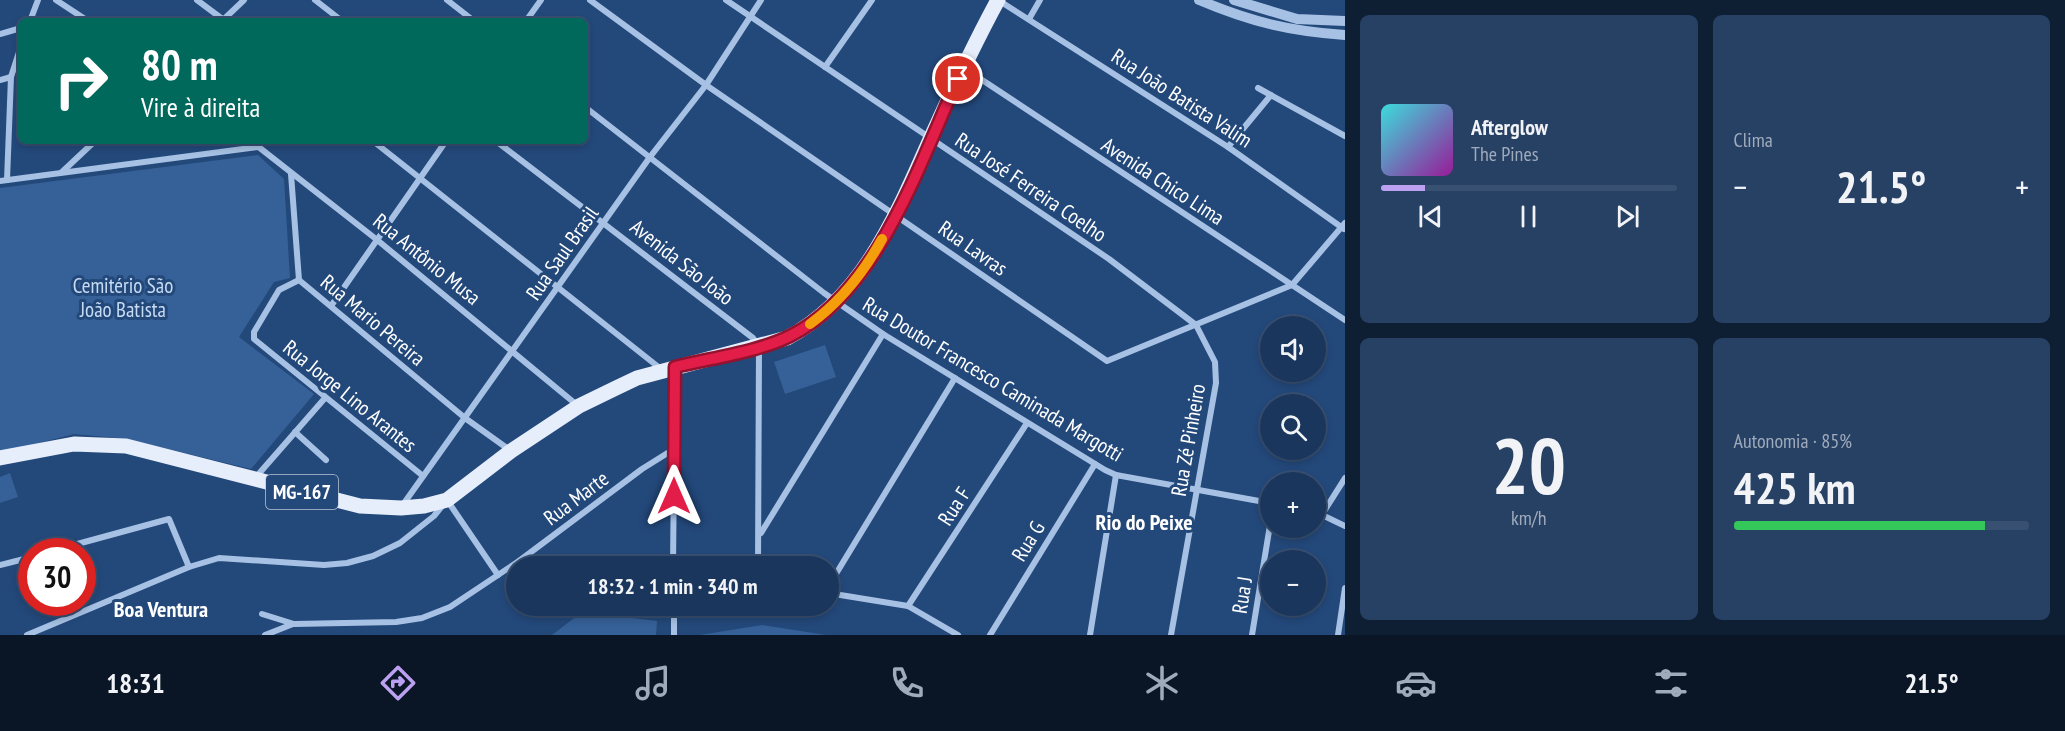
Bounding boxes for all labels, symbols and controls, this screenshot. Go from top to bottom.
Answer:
text: 80 m [141,37,218,92]
icon: right [42,42,120,120]
street label: Rua João Batista Valim [1107,42,1257,154]
pin [932,53,983,104]
icon: arrive [941,62,974,95]
text: Vire à direita [141,90,260,124]
text: Afterglow [1471,113,1548,141]
street label: Rua José Ferreira Coelho [950,126,1112,248]
text: Clima [1734,127,1773,153]
street label: Avenida Chico Lima [1096,131,1230,231]
text: The Pines [1471,141,1538,167]
text: 21.5° [1836,157,1926,215]
text: − [1734,165,1747,208]
text: + [2015,165,2029,208]
icon: previous [1414,200,1447,233]
icon: pause [1512,200,1545,233]
icon: next [1611,200,1644,233]
street label: Rua Saul Brasil [520,201,604,305]
street label: Rua Antônio Musa [368,207,486,311]
street label: Avenida São João [625,213,739,311]
street label: Rua Lavras [933,214,1013,282]
street label: Rua Mario Pereira [315,268,431,372]
park label: Cemitério São João Batista [73,272,173,323]
street label: Rua Doutor Francesco Caminada Margotti [858,290,1128,468]
map controls [1260,316,1326,616]
button: sound [1260,316,1326,382]
street label: Rua Jorge Lino Arantes [278,334,422,458]
street label: Rua Zé Pinheiro [1165,382,1211,498]
button: search [1260,394,1326,460]
text: 20 [1491,415,1566,516]
text: Autonomia · 85% [1734,428,1852,454]
text: 425 km [1734,458,1856,516]
position arrow [642,464,706,528]
street label: Rua Marte [538,465,614,531]
button: + [1260,472,1326,538]
road number: MG-167 [266,475,338,509]
street label: Rua F [932,482,976,530]
text: km/h [1511,505,1546,531]
district label: Rio do Peixe [1095,508,1193,536]
street label: Rua G [1005,516,1051,566]
speed limit sign: 30 [18,538,96,616]
button: − [1260,550,1326,616]
text: 18:32 · 1 min · 340 m [587,572,758,600]
street label: Rua J [1226,575,1258,615]
district label: Boa Ventura [114,595,208,623]
icon: directions [377,662,419,704]
icon: music [632,662,674,704]
icon: phone [886,662,928,704]
icon: climate [1141,662,1183,704]
icon: car [1395,662,1437,704]
icon: filters [1650,662,1692,704]
text: 18:31 [106,666,165,700]
text: 21.5° [1904,666,1959,700]

